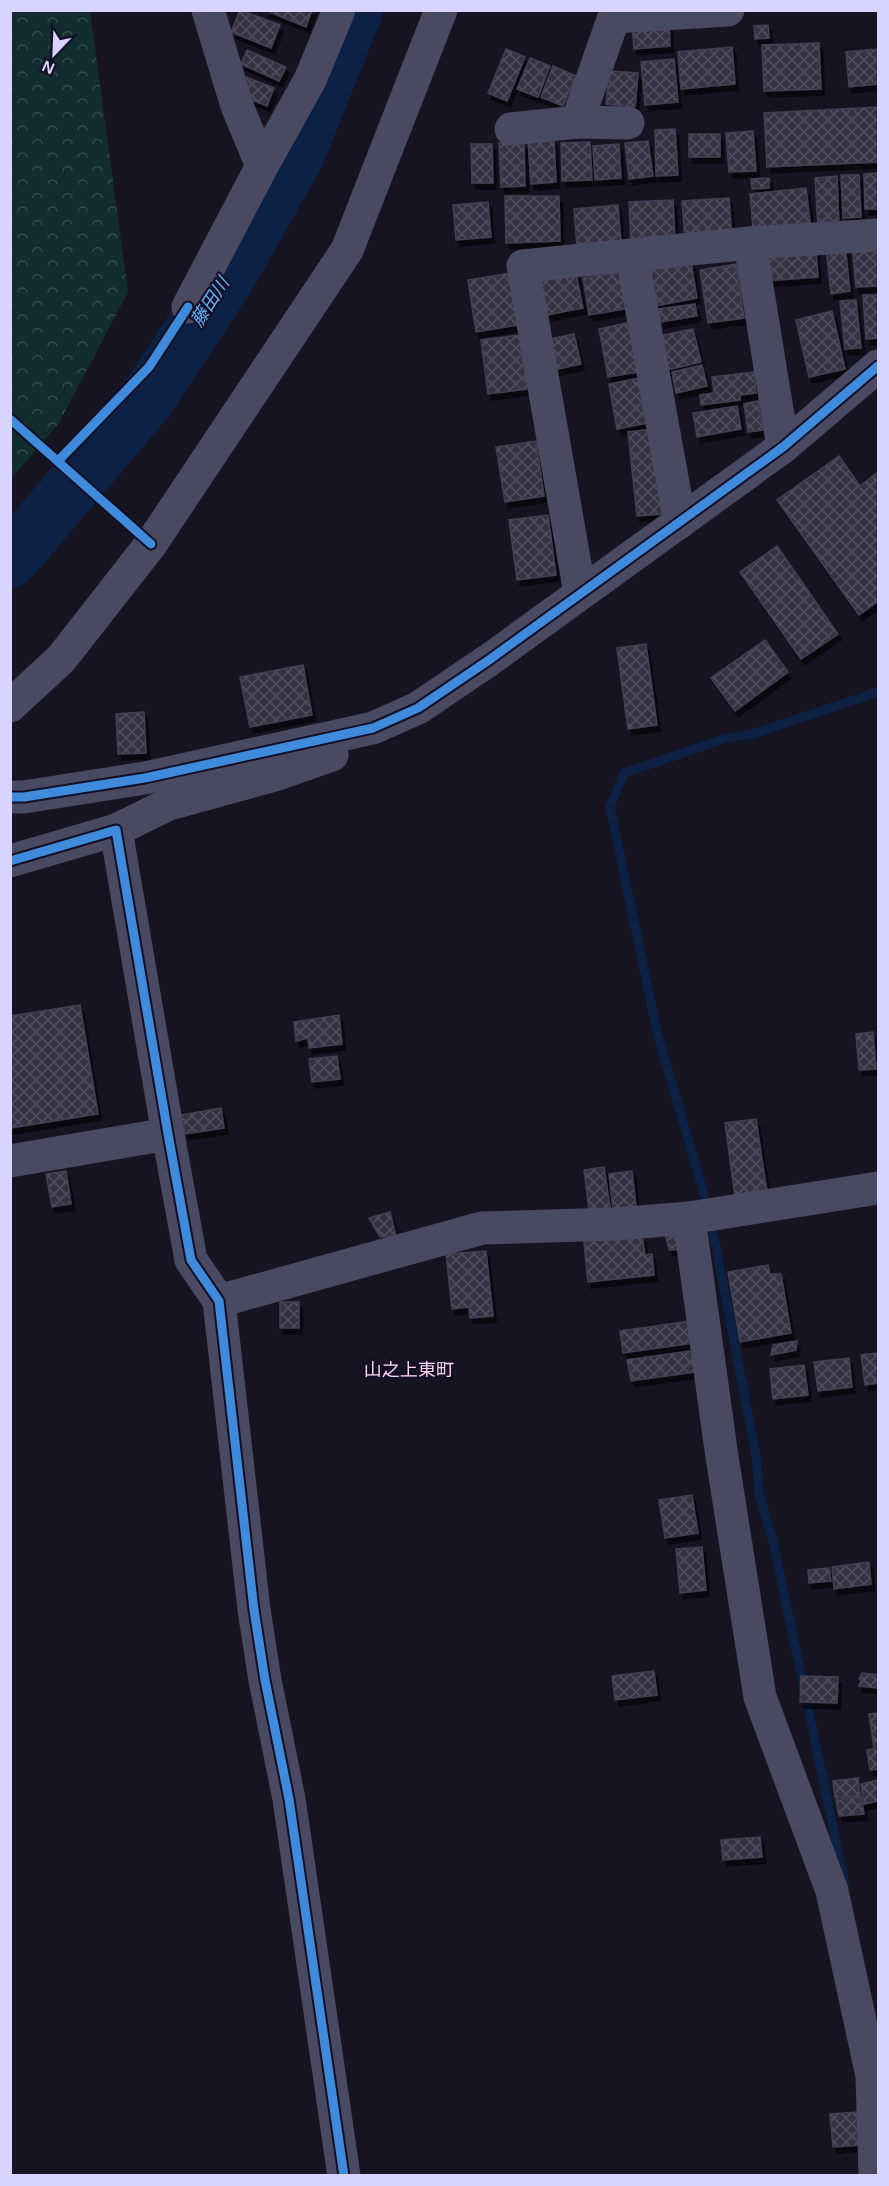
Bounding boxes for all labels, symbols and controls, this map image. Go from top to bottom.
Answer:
north arrow [24,24,84,84]
text: N [40,57,57,77]
water label: 藤田川 [187,272,234,330]
district label: 山之上東町 [364,1360,454,1380]

